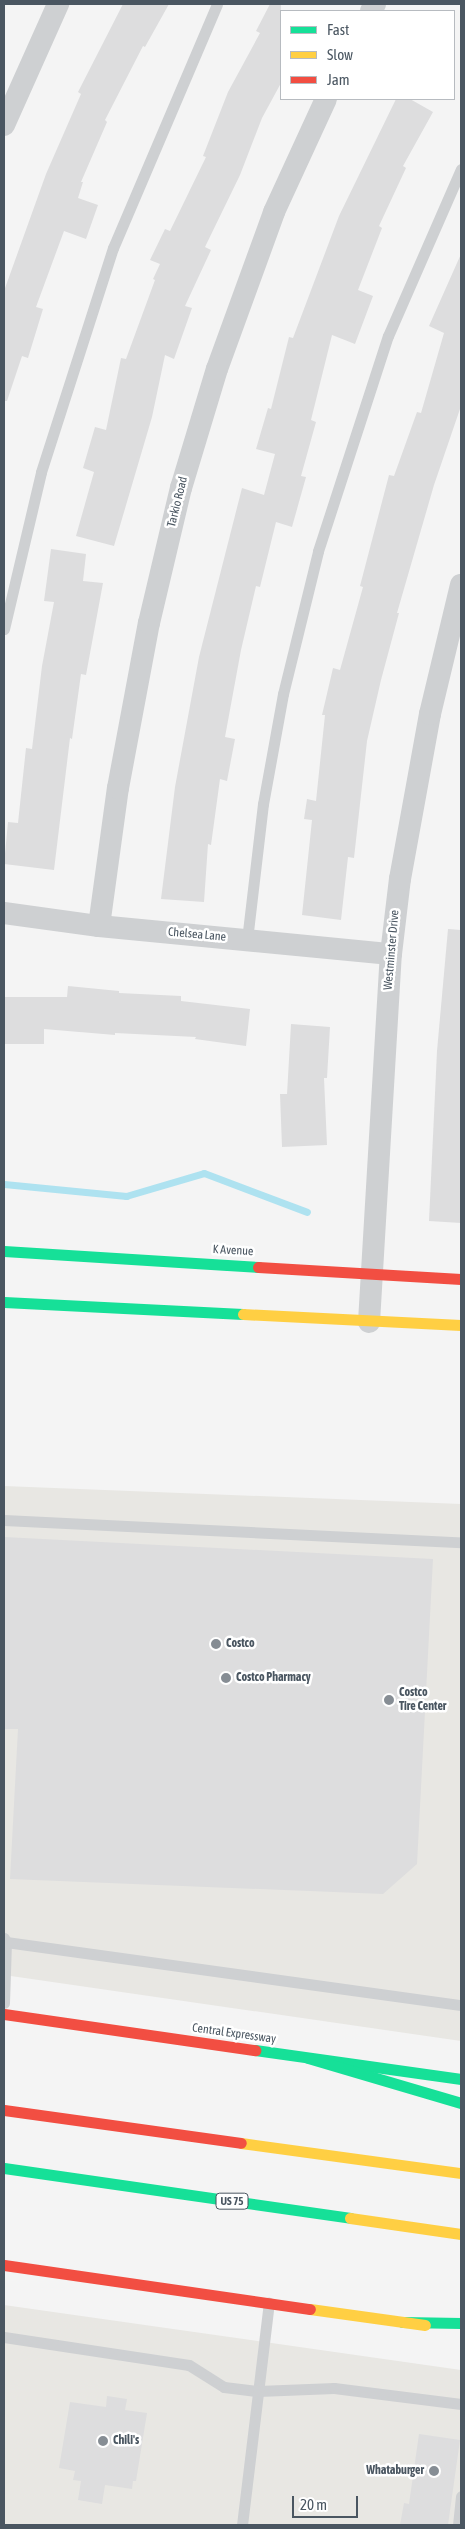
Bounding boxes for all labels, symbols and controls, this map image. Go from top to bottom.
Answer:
legend [280,10,455,100]
text: Fast [327,21,349,38]
text: Slow [327,46,353,63]
text: Jam [327,71,350,88]
street label: Tarkio Road [165,475,191,529]
street label: Westminster Drive [381,909,403,991]
street label: Chelsea Lane [167,925,227,945]
street label: K Avenue [212,1243,254,1259]
place label: Costco [226,1637,255,1651]
marker: Costco [210,1638,222,1650]
place label: Costco Pharmacy [236,1671,311,1685]
marker: Costco Pharmacy [220,1672,232,1684]
place label: Costco Tire Center [399,1686,446,1714]
marker: Costco Tire Center [383,1694,395,1706]
street label: Central Expressway [191,2021,277,2047]
road number: US 75 [214,2192,250,2210]
place label: Chili's [113,2434,139,2448]
marker: Chili's [97,2435,109,2447]
place label: Whataburger [366,2464,424,2478]
marker: Whataburger [428,2465,440,2477]
scale bar [295,2486,361,2518]
text: 20 m [300,2496,327,2513]

